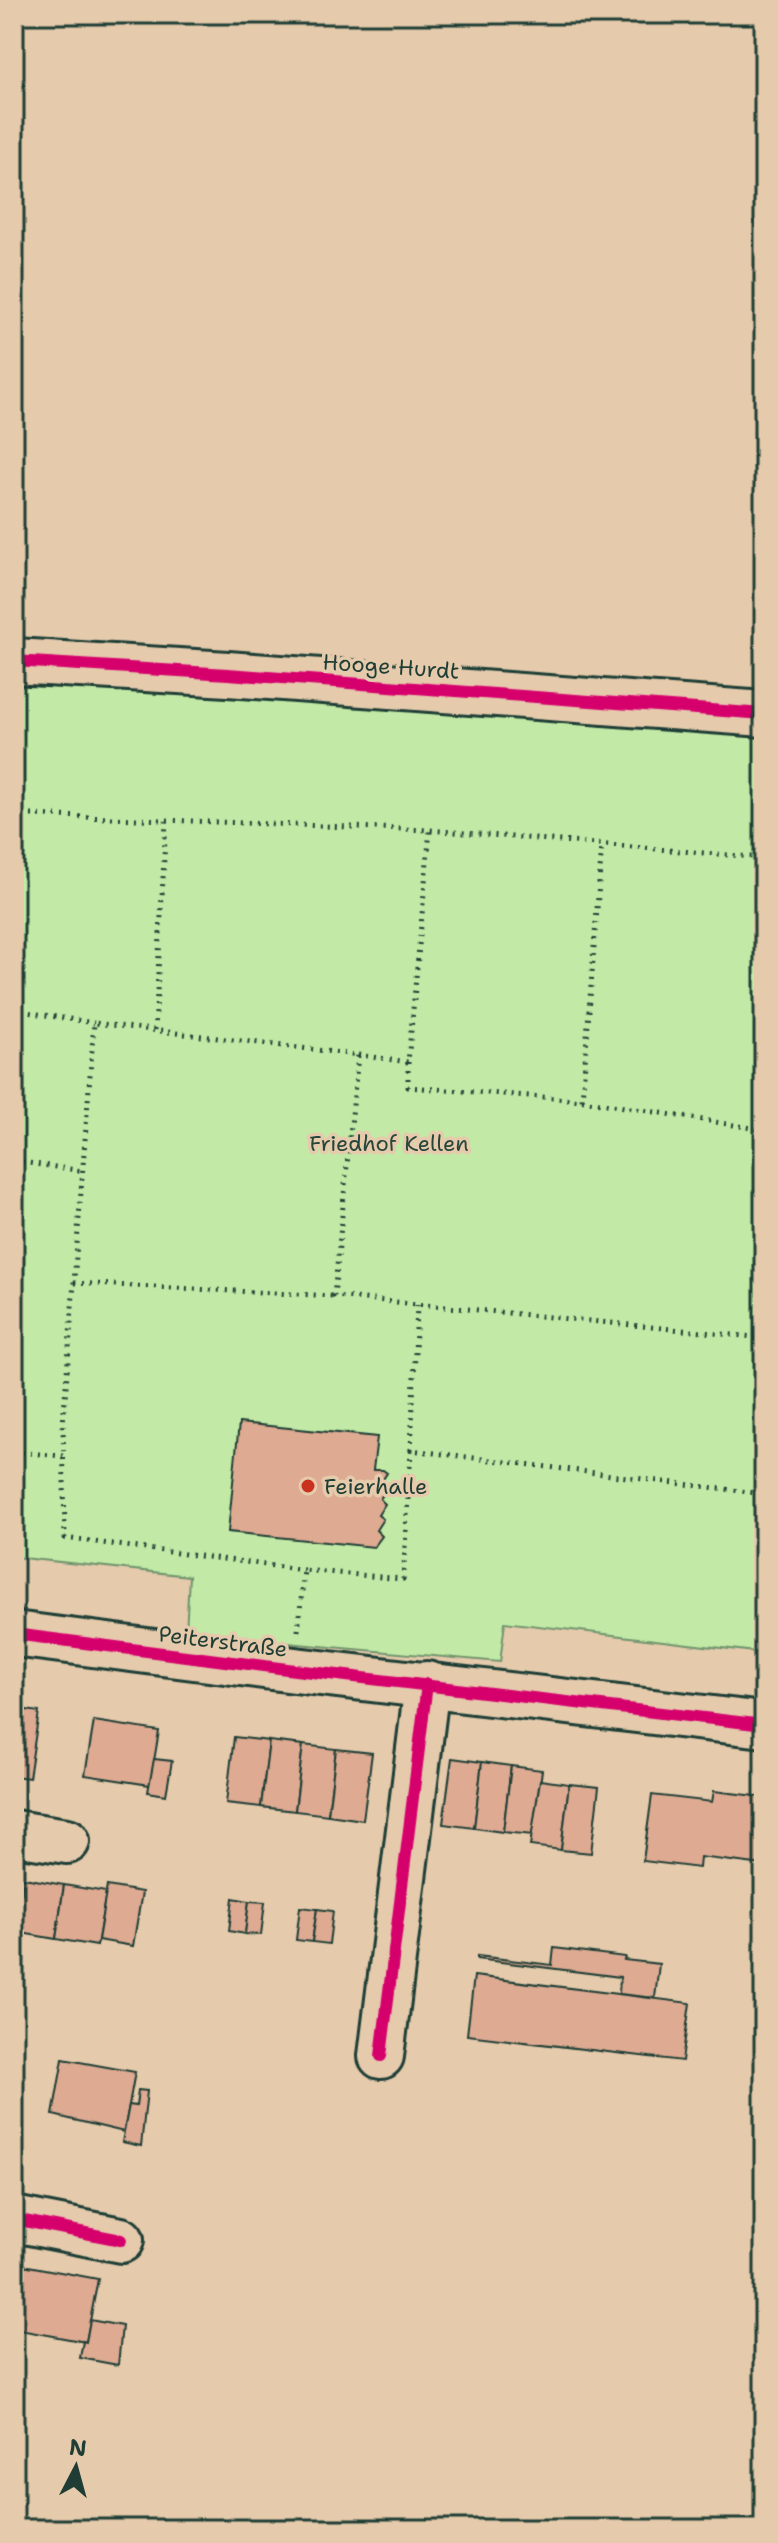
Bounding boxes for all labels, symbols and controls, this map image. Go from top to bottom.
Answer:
street label: Hooge Hurdt [321,647,460,686]
park label: Friedhof Kellen [309,1129,469,1158]
place label: Feierhalle [324,1472,427,1501]
marker: Feierhalle [299,1477,317,1495]
street label: Peiterstraße [157,1619,289,1664]
north arrow [36,2427,116,2507]
text: N [68,2432,88,2463]

